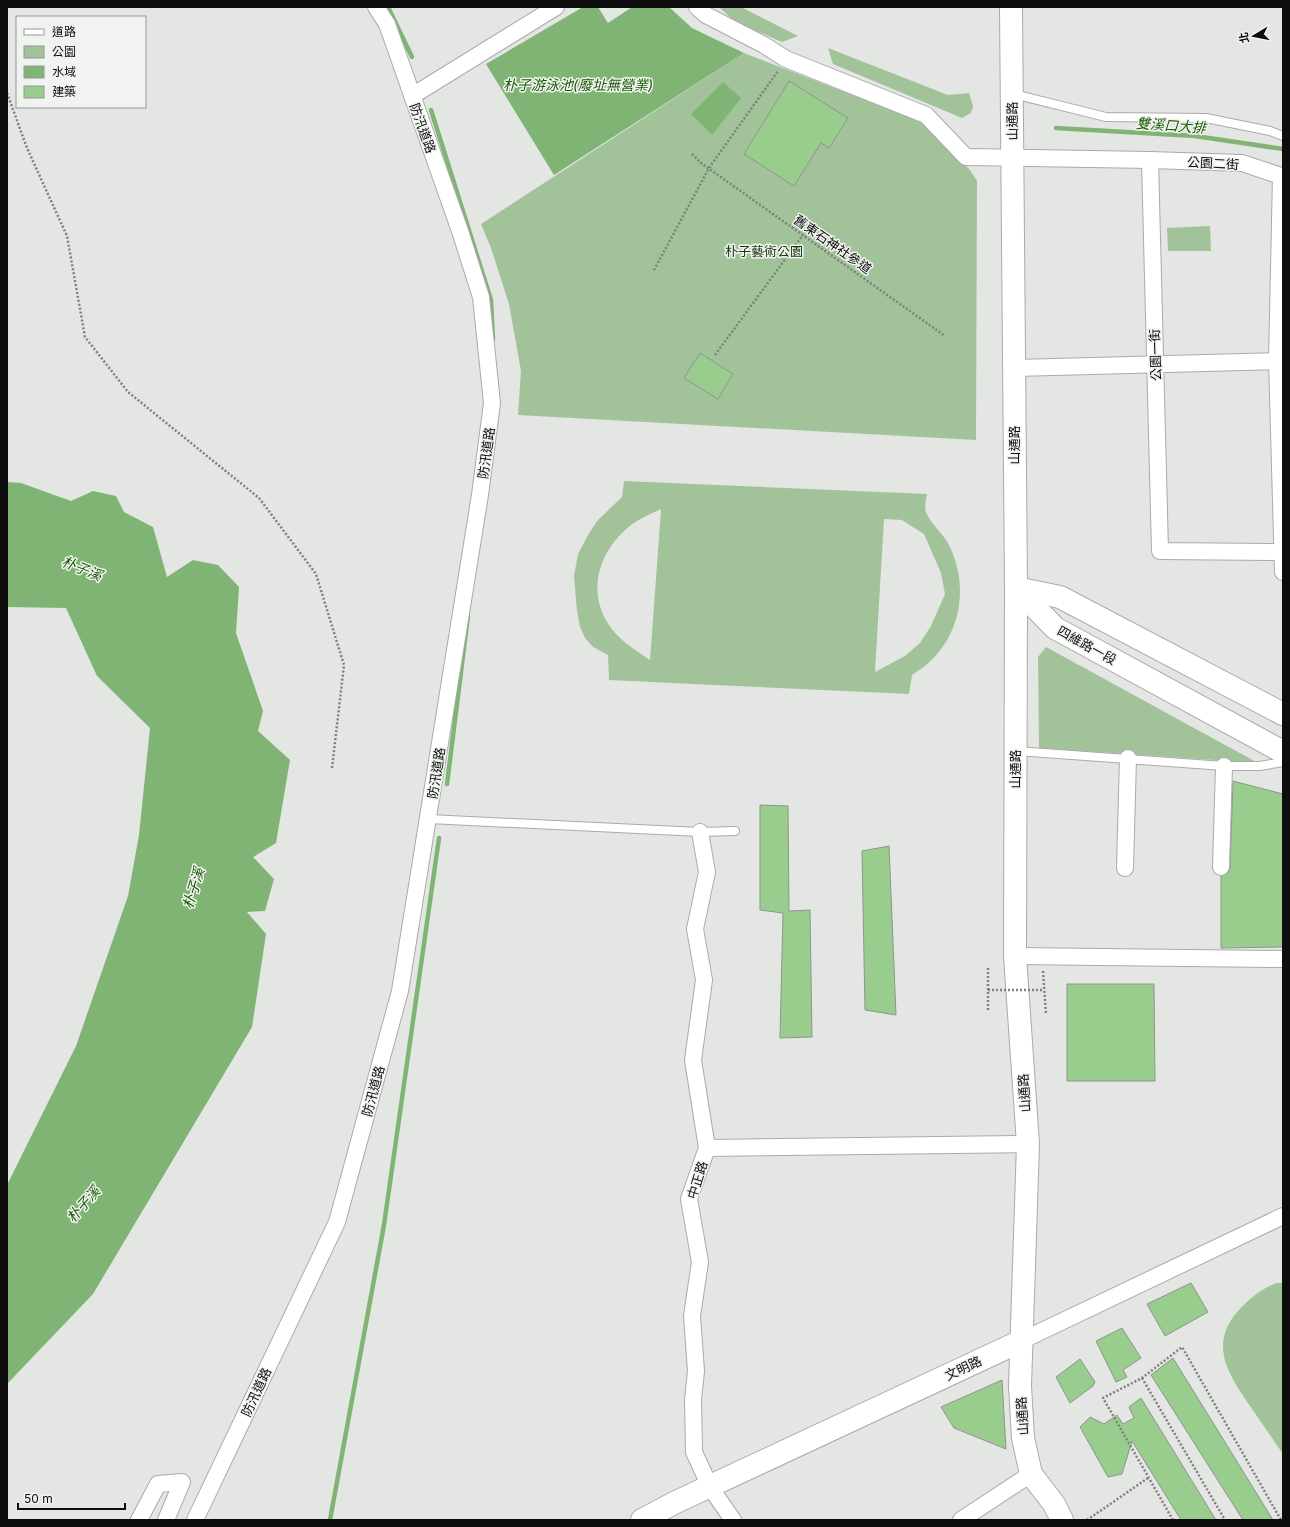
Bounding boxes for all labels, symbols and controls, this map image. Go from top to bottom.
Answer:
legend [16,16,146,108]
north arrow [1234,16,1274,56]
text: 道路 [52,24,76,39]
text: 北 [1236,31,1252,44]
text: 公園 [52,44,76,59]
text: 水域 [52,64,76,79]
water label: 朴子游泳池(廢址無營業) [503,76,653,93]
text: 建築 [52,84,76,99]
street label: 防汛道路 [407,101,439,155]
street label: 山通路 [1004,101,1020,141]
water label: 雙溪口大排 [1135,114,1209,136]
street label: 公園二街 [1187,154,1239,172]
street label: 舊東石神社參道 [791,211,875,277]
park label: 朴子藝術公園 [725,243,803,259]
street label: 公園一街 [1146,329,1164,381]
street label: 山通路 [1006,425,1022,465]
street label: 防汛道路 [474,426,498,480]
water label: 朴子溪 [59,552,107,584]
street label: 四維路一段 [1055,622,1119,668]
street label: 防汛道路 [424,746,448,800]
street label: 山通路 [1007,749,1023,789]
water label: 朴子溪 [179,864,208,911]
street label: 防汛道路 [359,1064,387,1118]
street label: 山通路 [1015,1073,1033,1113]
street label: 中正路 [684,1159,710,1201]
water label: 朴子溪 [63,1181,105,1225]
street label: 文明路 [942,1353,984,1383]
street label: 防汛道路 [238,1365,274,1419]
street label: 山通路 [1013,1396,1031,1436]
scale bar [18,1485,125,1511]
text: 50 m [24,1491,53,1506]

